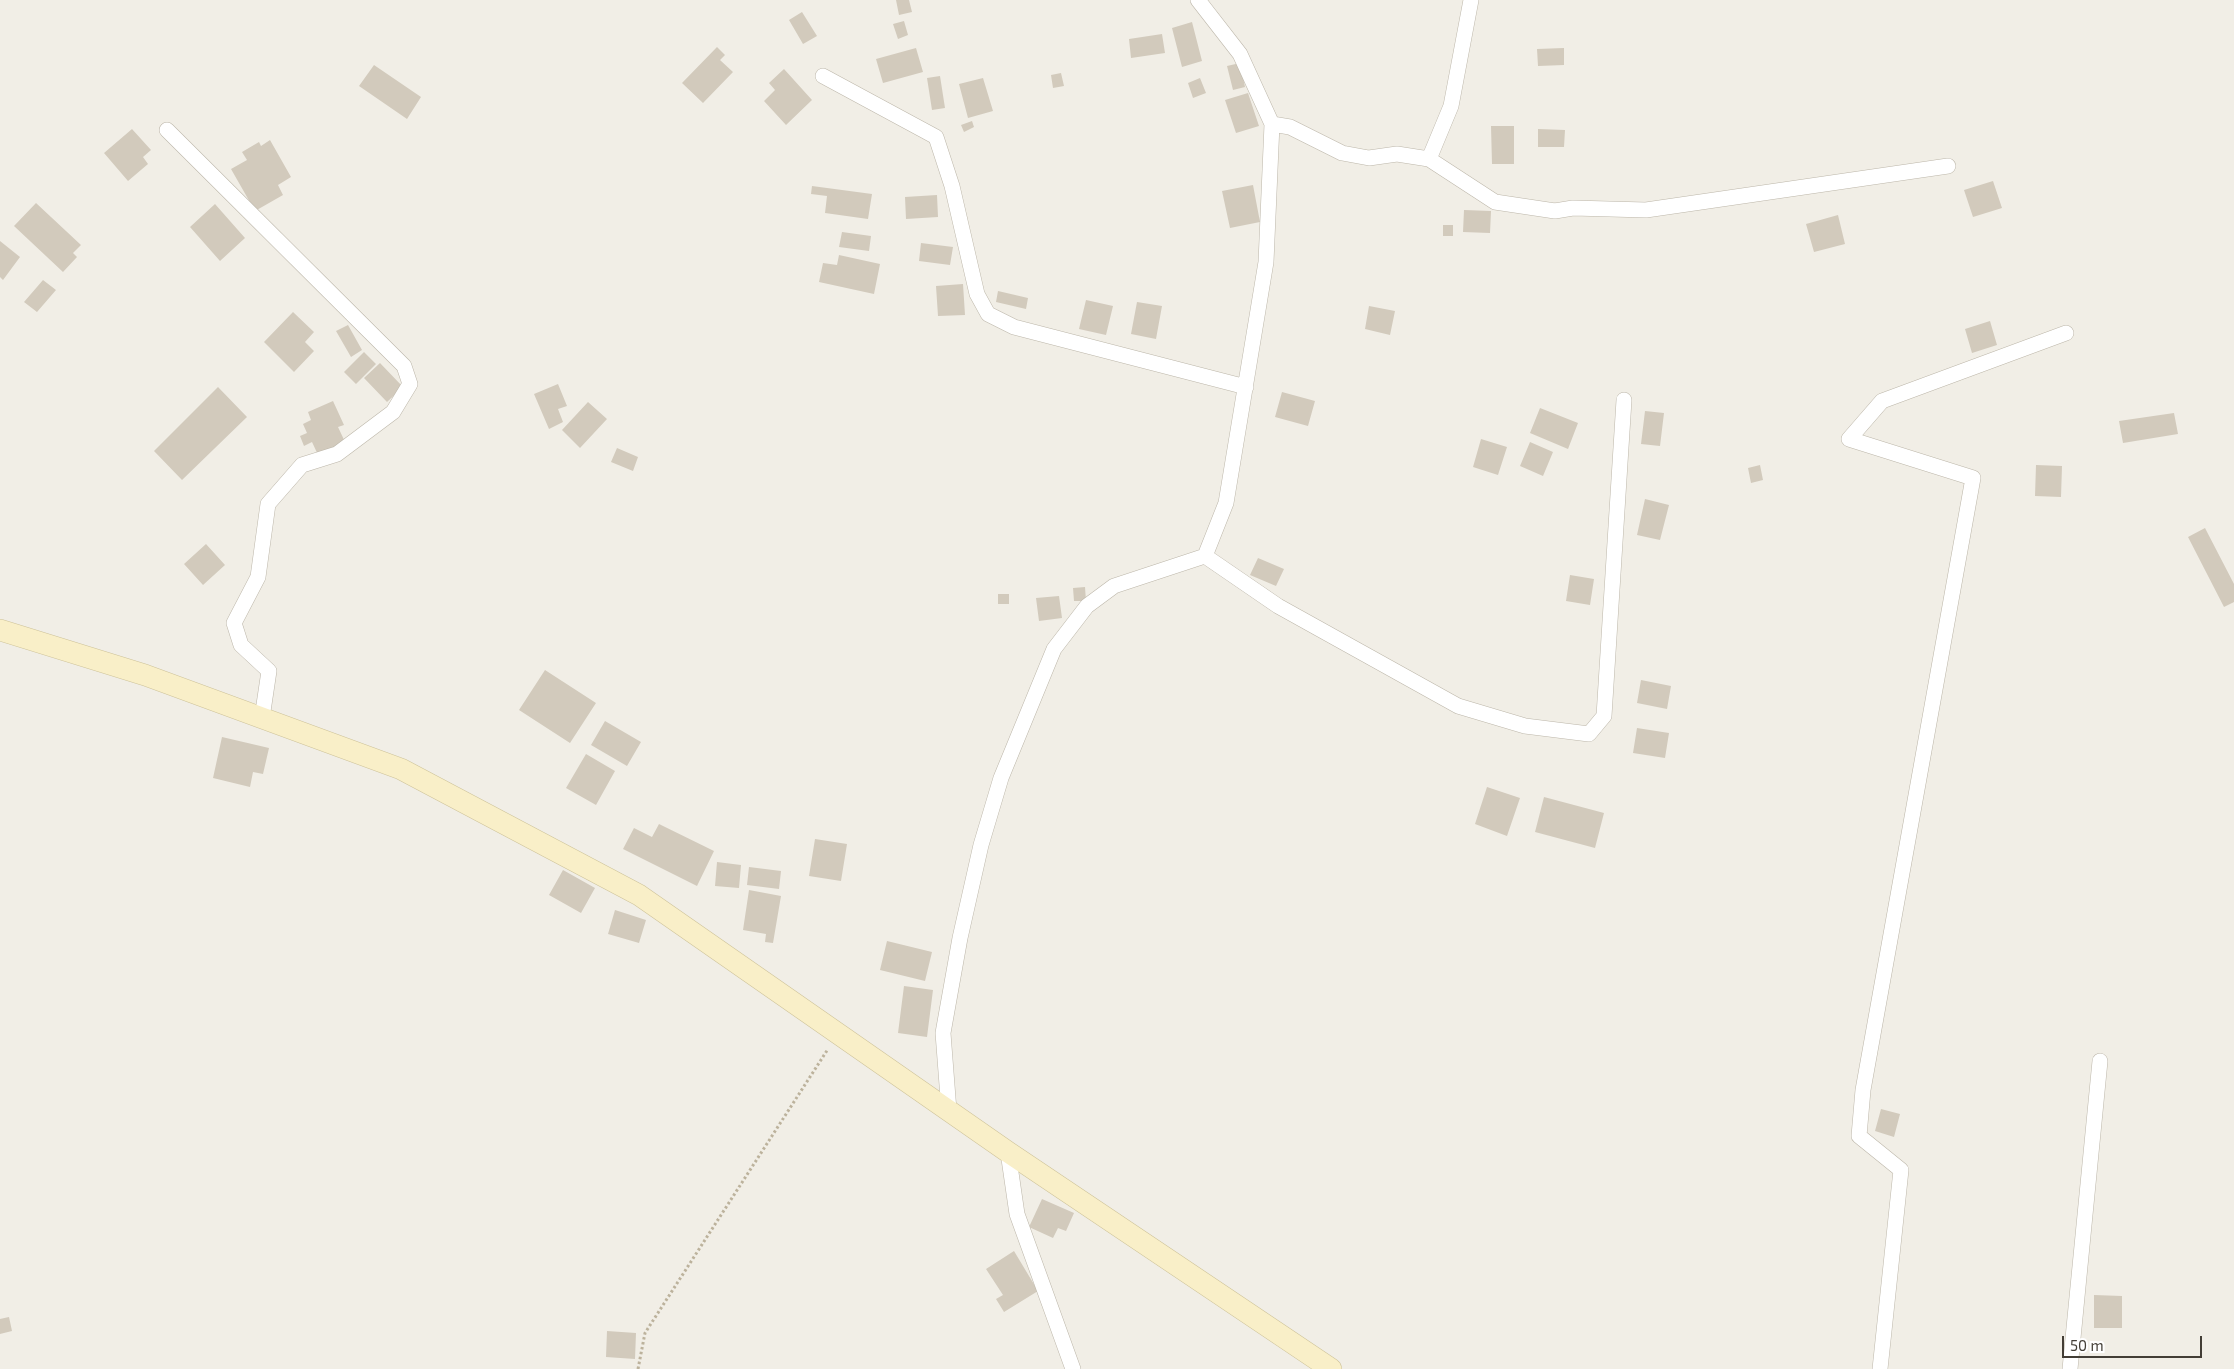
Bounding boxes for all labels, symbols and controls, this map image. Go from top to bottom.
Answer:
scale bar [2064,1326,2204,1358]
text: 50 m [2070,1336,2104,1354]

